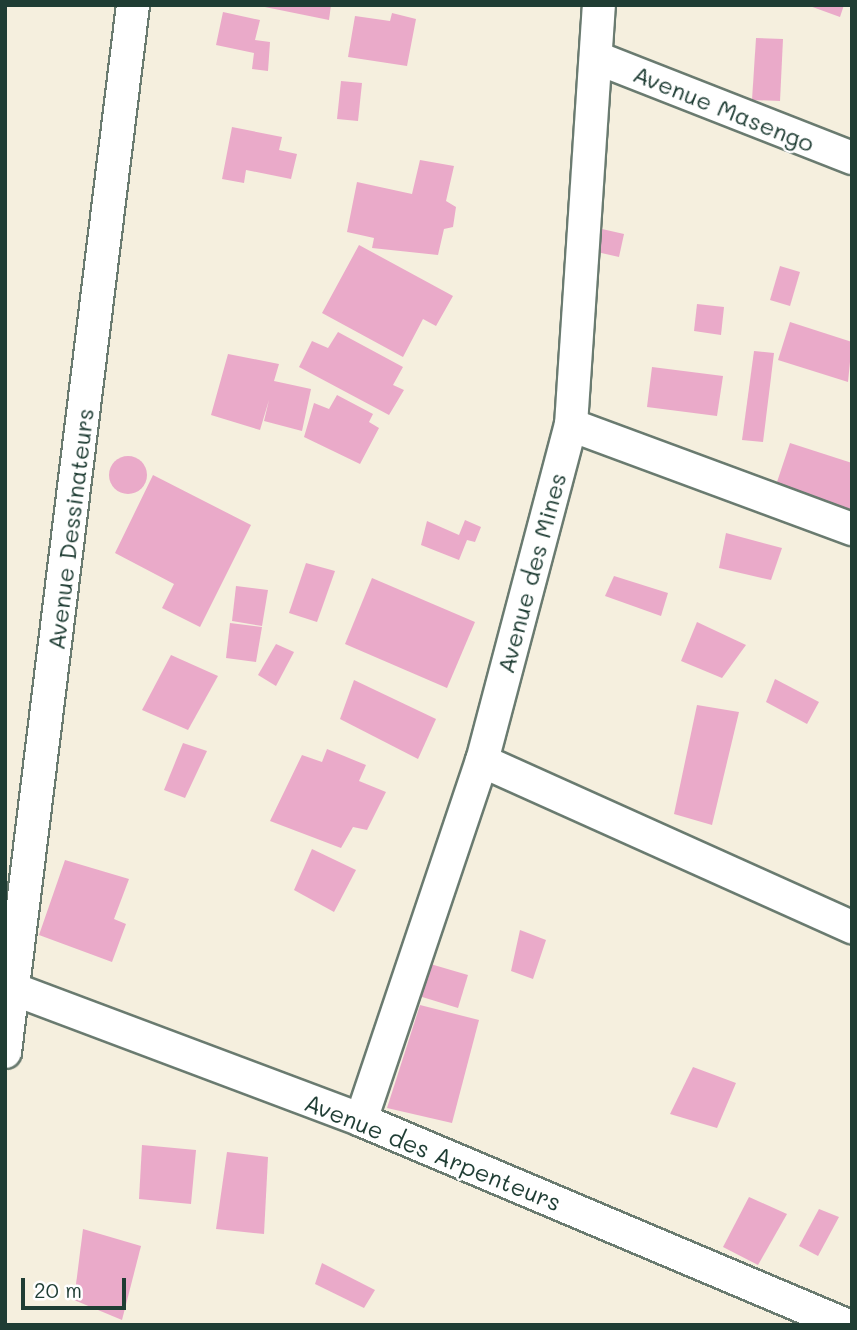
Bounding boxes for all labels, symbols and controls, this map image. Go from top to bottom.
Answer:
street label: Avenue Masengo [629,59,819,157]
street label: Avenue Dessinateurs [41,407,99,651]
street label: Avenue des Mines [490,470,572,676]
street label: Avenue des Arpenteurs [301,1087,565,1217]
scale bar [24,1264,130,1308]
text: 20 m [34,1276,82,1303]

